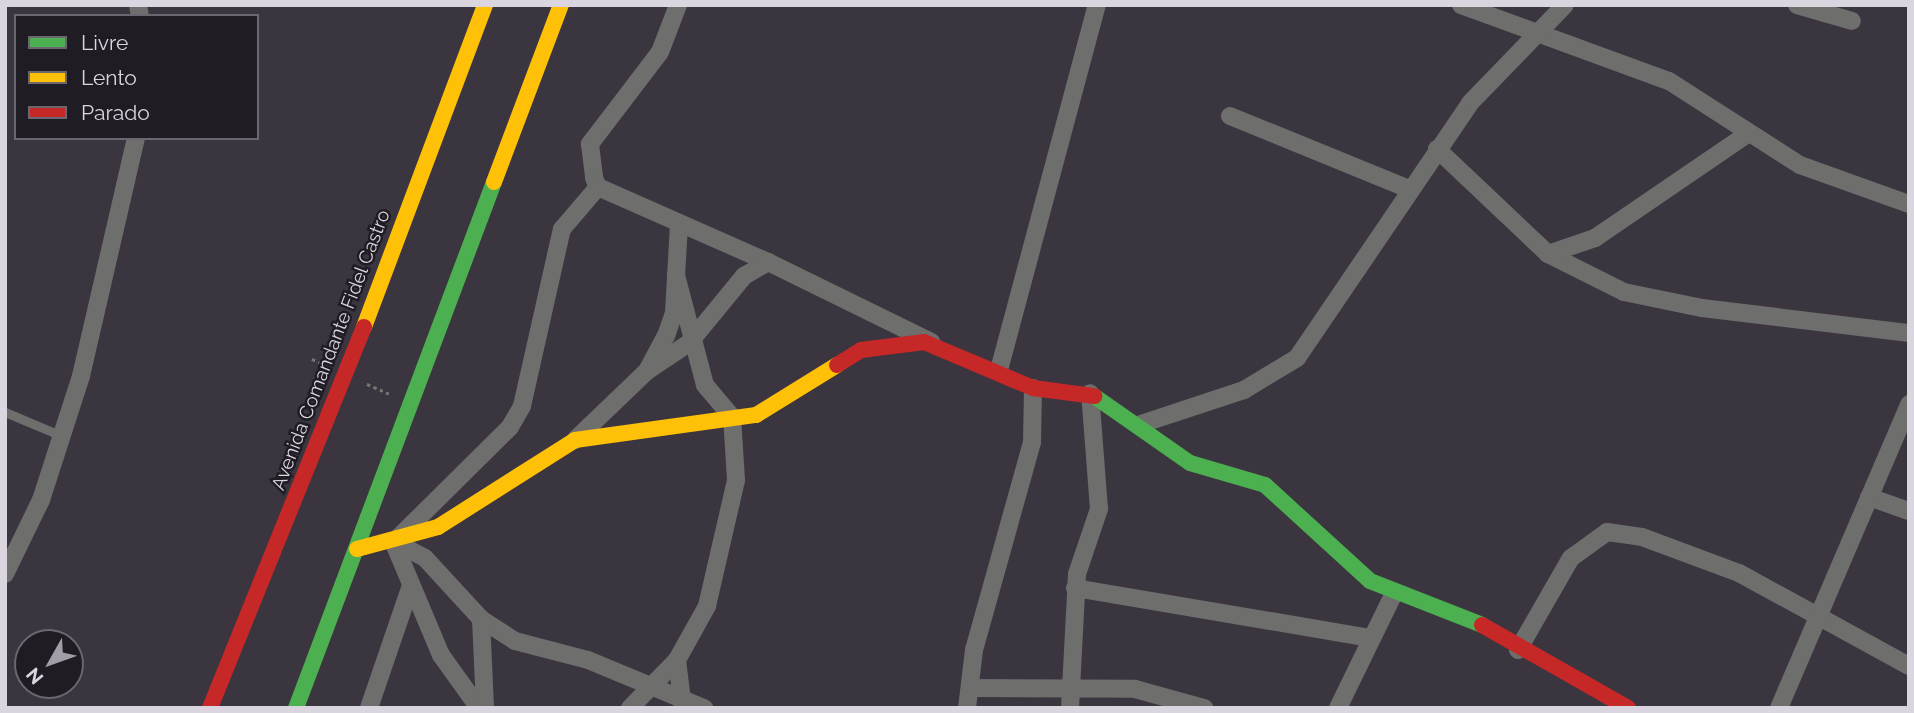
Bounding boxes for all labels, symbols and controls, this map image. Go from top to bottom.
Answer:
legend [14,14,259,140]
text: Livre [81,30,128,55]
text: Lento [81,65,137,90]
text: Parado [81,100,150,125]
street label: Avenida Comandante Fidel Castro [267,206,395,494]
north arrow [14,629,84,699]
text: N [21,664,48,689]

